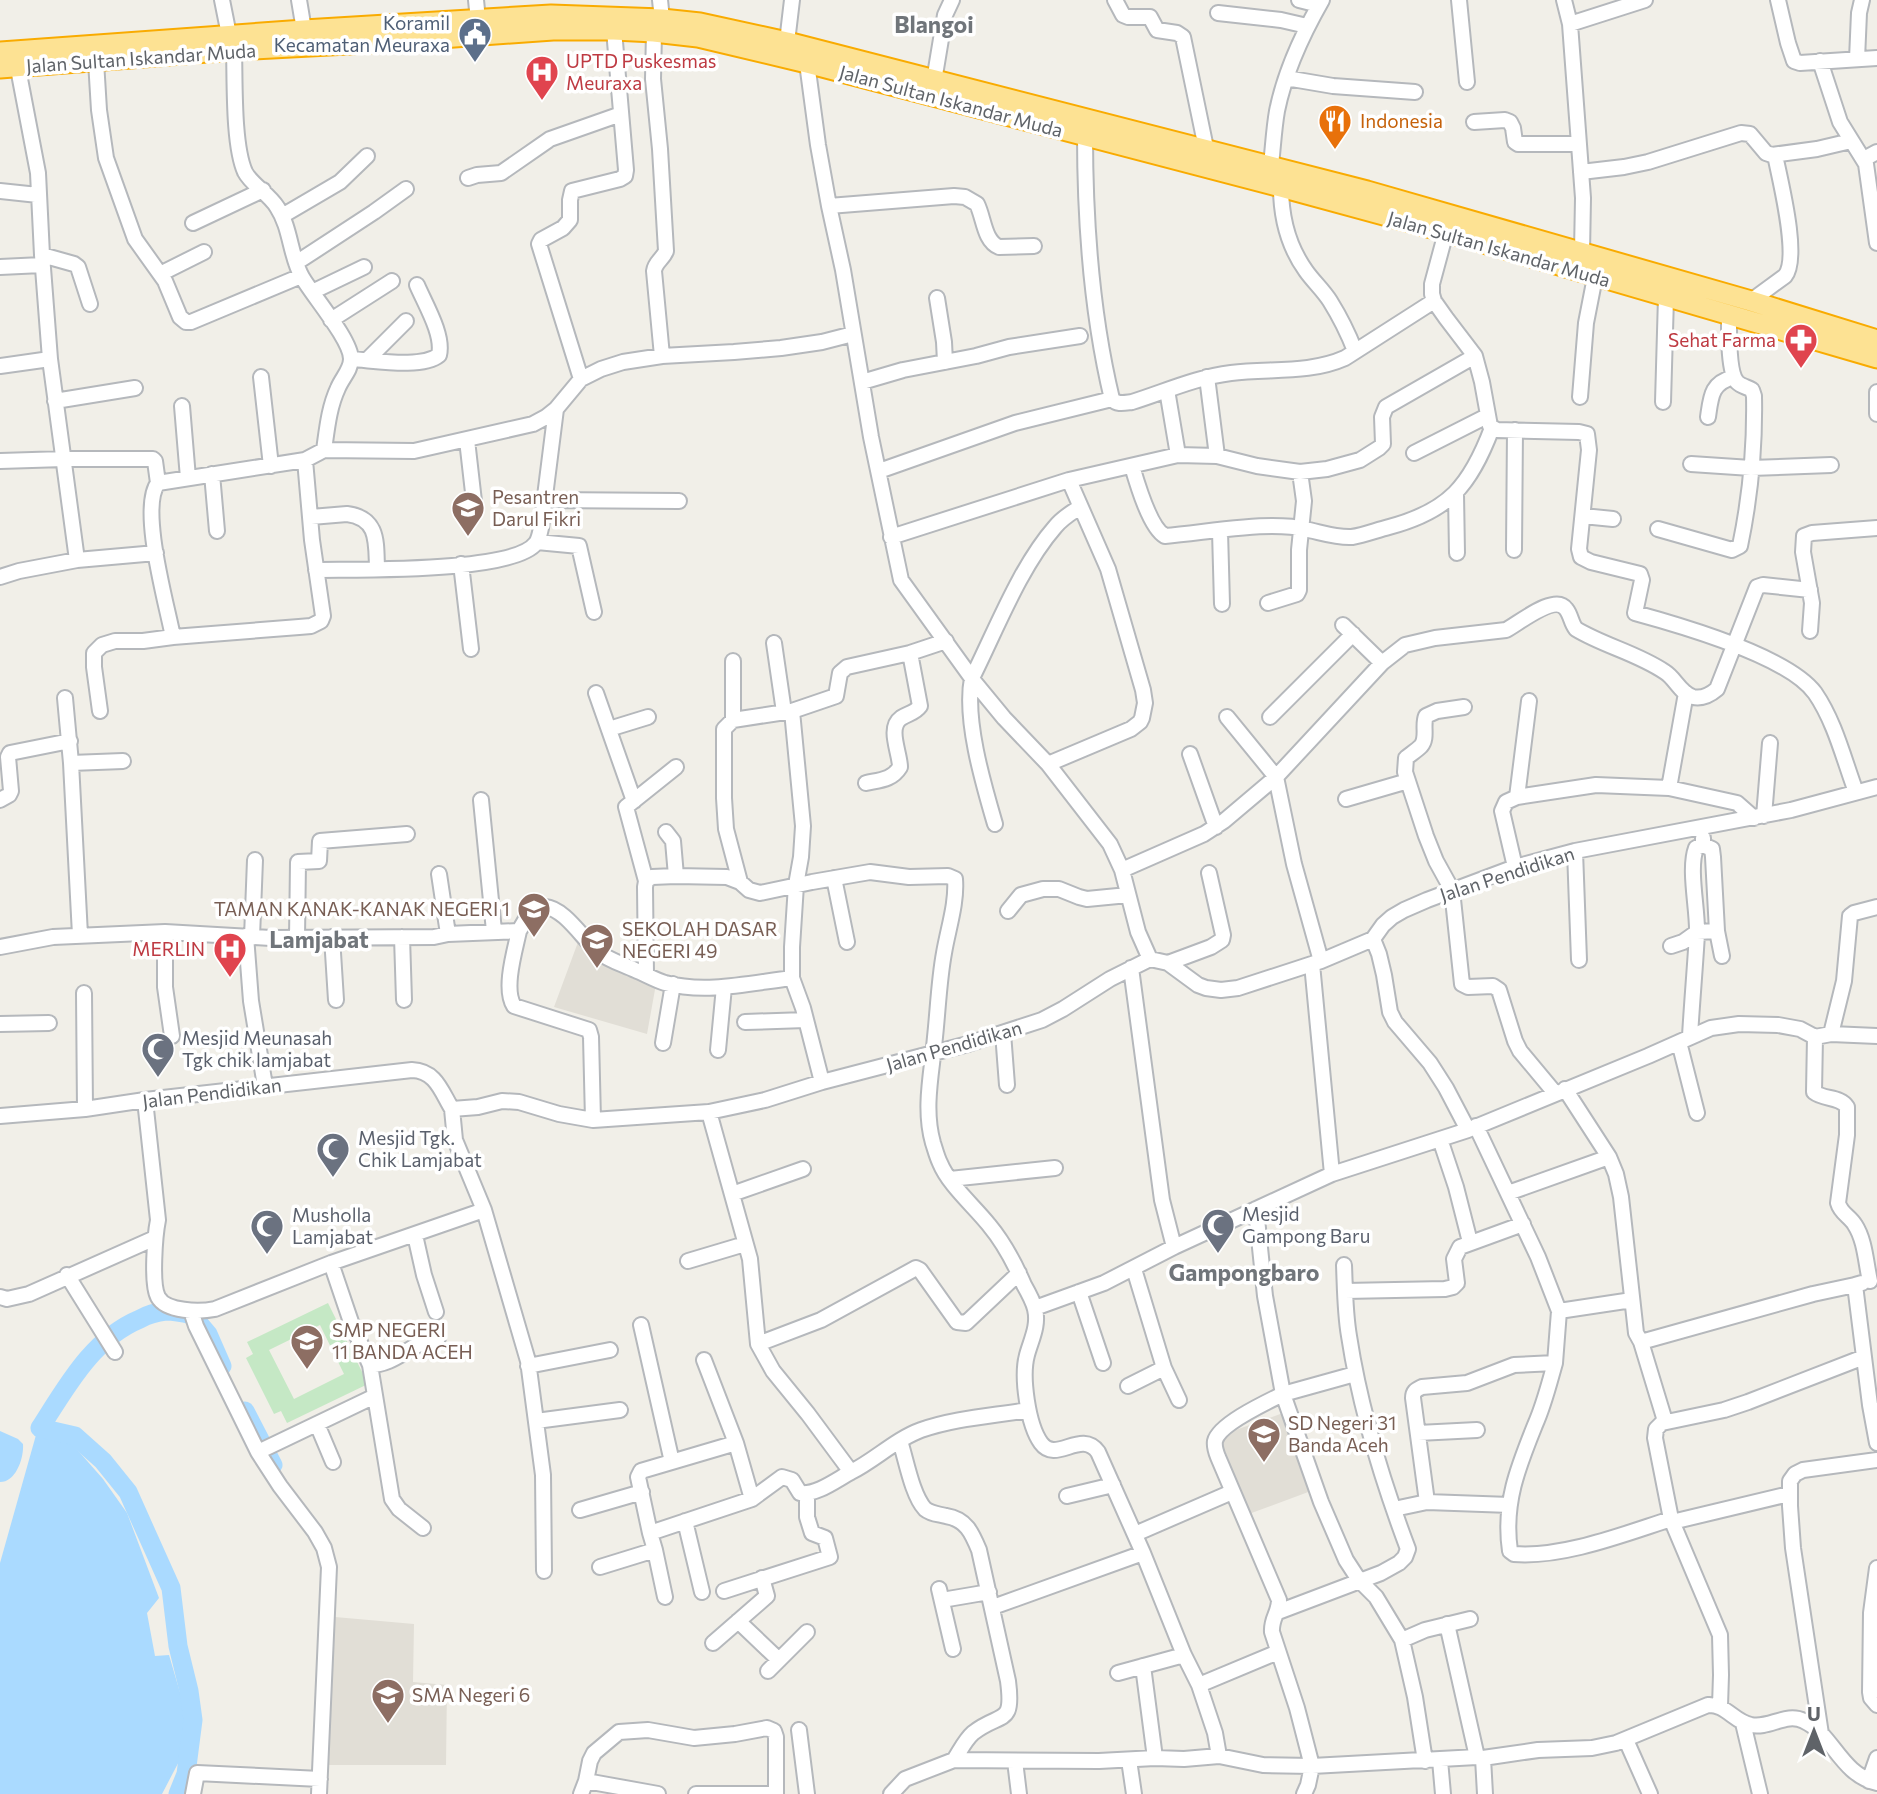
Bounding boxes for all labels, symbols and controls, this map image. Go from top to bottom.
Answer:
district label: Blangoi [894,10,974,38]
place label: Koramil Kecamatan Meuraxa [274,11,450,56]
public building icon: Koramil Kecamatan Meuraxa [456,15,494,64]
street label: Jalan Sultan Iskandar Muda [25,38,257,77]
place label: UPTD Puskesmas Meuraxa [566,49,717,94]
hospital icon: UPTD Puskesmas Meuraxa [523,53,561,102]
street label: Jalan Sultan Iskandar Muda [837,60,1065,141]
restaurant icon: Indonesia [1316,102,1354,151]
place label: Indonesia [1360,109,1443,132]
street label: Jalan Sultan Iskandar Muda [1385,206,1613,291]
pharmacy icon: Sehat Farma [1782,321,1820,370]
place label: Sehat Farma [1668,328,1776,351]
place label: Pesantren Darul Fikri [492,485,581,530]
school or university icon: Pesantren Darul Fikri [449,489,487,538]
street label: Jalan Pendidikan [1437,841,1577,906]
school or university icon: TAMAN KANAK-KANAK NEGERI 1 [515,890,553,939]
place label: TAMAN KANAK-KANAK NEGERI 1 [214,897,510,920]
place label: SEKOLAH DASAR NEGERI 49 [622,917,778,962]
school or university icon: SEKOLAH DASAR NEGERI 49 [578,921,616,970]
district label: Lamjabat [269,925,369,953]
hospital icon: MERLIN [211,930,249,979]
place label: MERLIN [132,937,205,960]
street label: Jalan Pendidikan [883,1015,1024,1076]
place label: Mesjid Meunasah Tgk chik lamjabat [182,1026,332,1071]
mosque icon: Mesjid Meunasah Tgk chik lamjabat [139,1030,177,1079]
street label: Jalan Pendidikan [141,1073,283,1112]
place label: Mesjid Tgk. Chik Lamjabat [358,1126,482,1171]
mosque icon: Mesjid Tgk. Chik Lamjabat [314,1130,352,1179]
place label: Mesjid Gampong Baru [1242,1202,1370,1247]
place label: Musholla Lamjabat [292,1203,373,1248]
mosque icon: Mesjid Gampong Baru [1199,1206,1237,1255]
mosque icon: Musholla Lamjabat [248,1207,286,1256]
district label: Gampongbaro [1169,1258,1319,1286]
place label: SMP NEGERI 11 BANDA ACEH [332,1318,473,1363]
school or university icon: SMP NEGERI 11 BANDA ACEH [288,1322,326,1371]
place label: SD Negeri 31 Banda Aceh [1288,1411,1396,1456]
school or university icon: SD Negeri 31 Banda Aceh [1245,1415,1283,1464]
school or university icon: SMA Negeri 6 [369,1676,407,1725]
place label: SMA Negeri 6 [412,1683,530,1706]
north arrow [1779,1696,1849,1766]
text: U [1807,1702,1821,1725]

